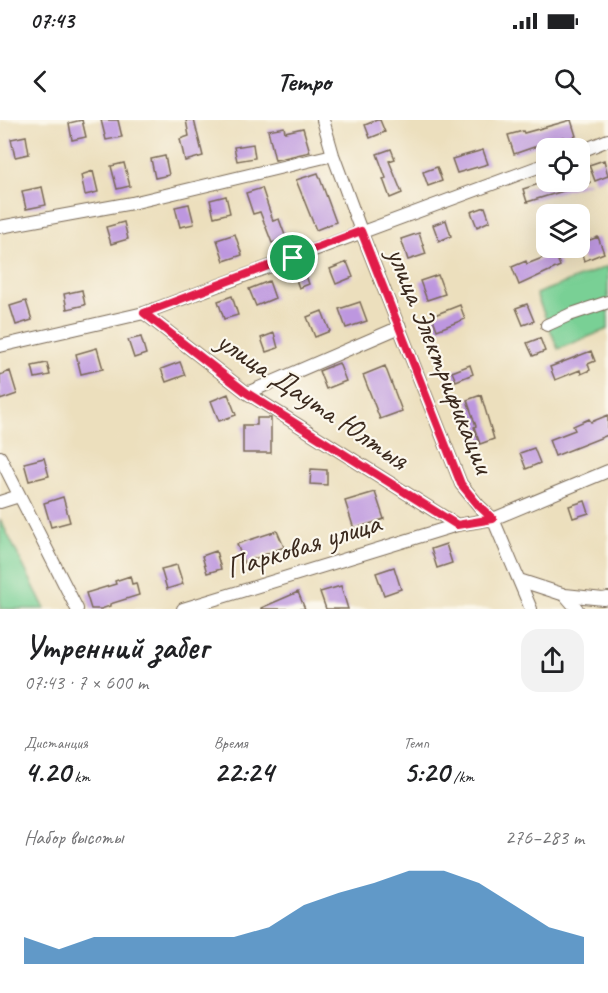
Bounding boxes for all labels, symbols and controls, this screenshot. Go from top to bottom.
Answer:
text: 07:43 [30,7,74,35]
text: Tempo [277,64,331,98]
icon: back [24,65,57,98]
icon: search [551,65,584,98]
map controls [536,138,590,258]
button: locate [536,138,590,192]
button: layers [536,204,590,258]
pin [267,232,318,283]
street label: улица Электрификации [378,240,504,481]
icon: arrive [276,241,309,274]
street label: улица Даута Юлтыя [208,321,417,479]
street label: Парковая улица [221,503,387,587]
text: Утренний забег [24,626,208,668]
button: share [521,629,584,692]
text: 07:43 · 7 × 600 m [24,670,148,695]
text: Дистанция [24,733,88,753]
text: Время [214,733,247,753]
text: Темп [403,733,429,753]
text: 4.20 [24,753,70,791]
text: 22:24 [214,753,274,791]
text: 5:20 [403,753,449,791]
text: km [70,767,90,787]
text: /km [449,767,474,787]
text: Набор высоты [24,825,123,850]
text: 276–283 m [505,825,584,850]

